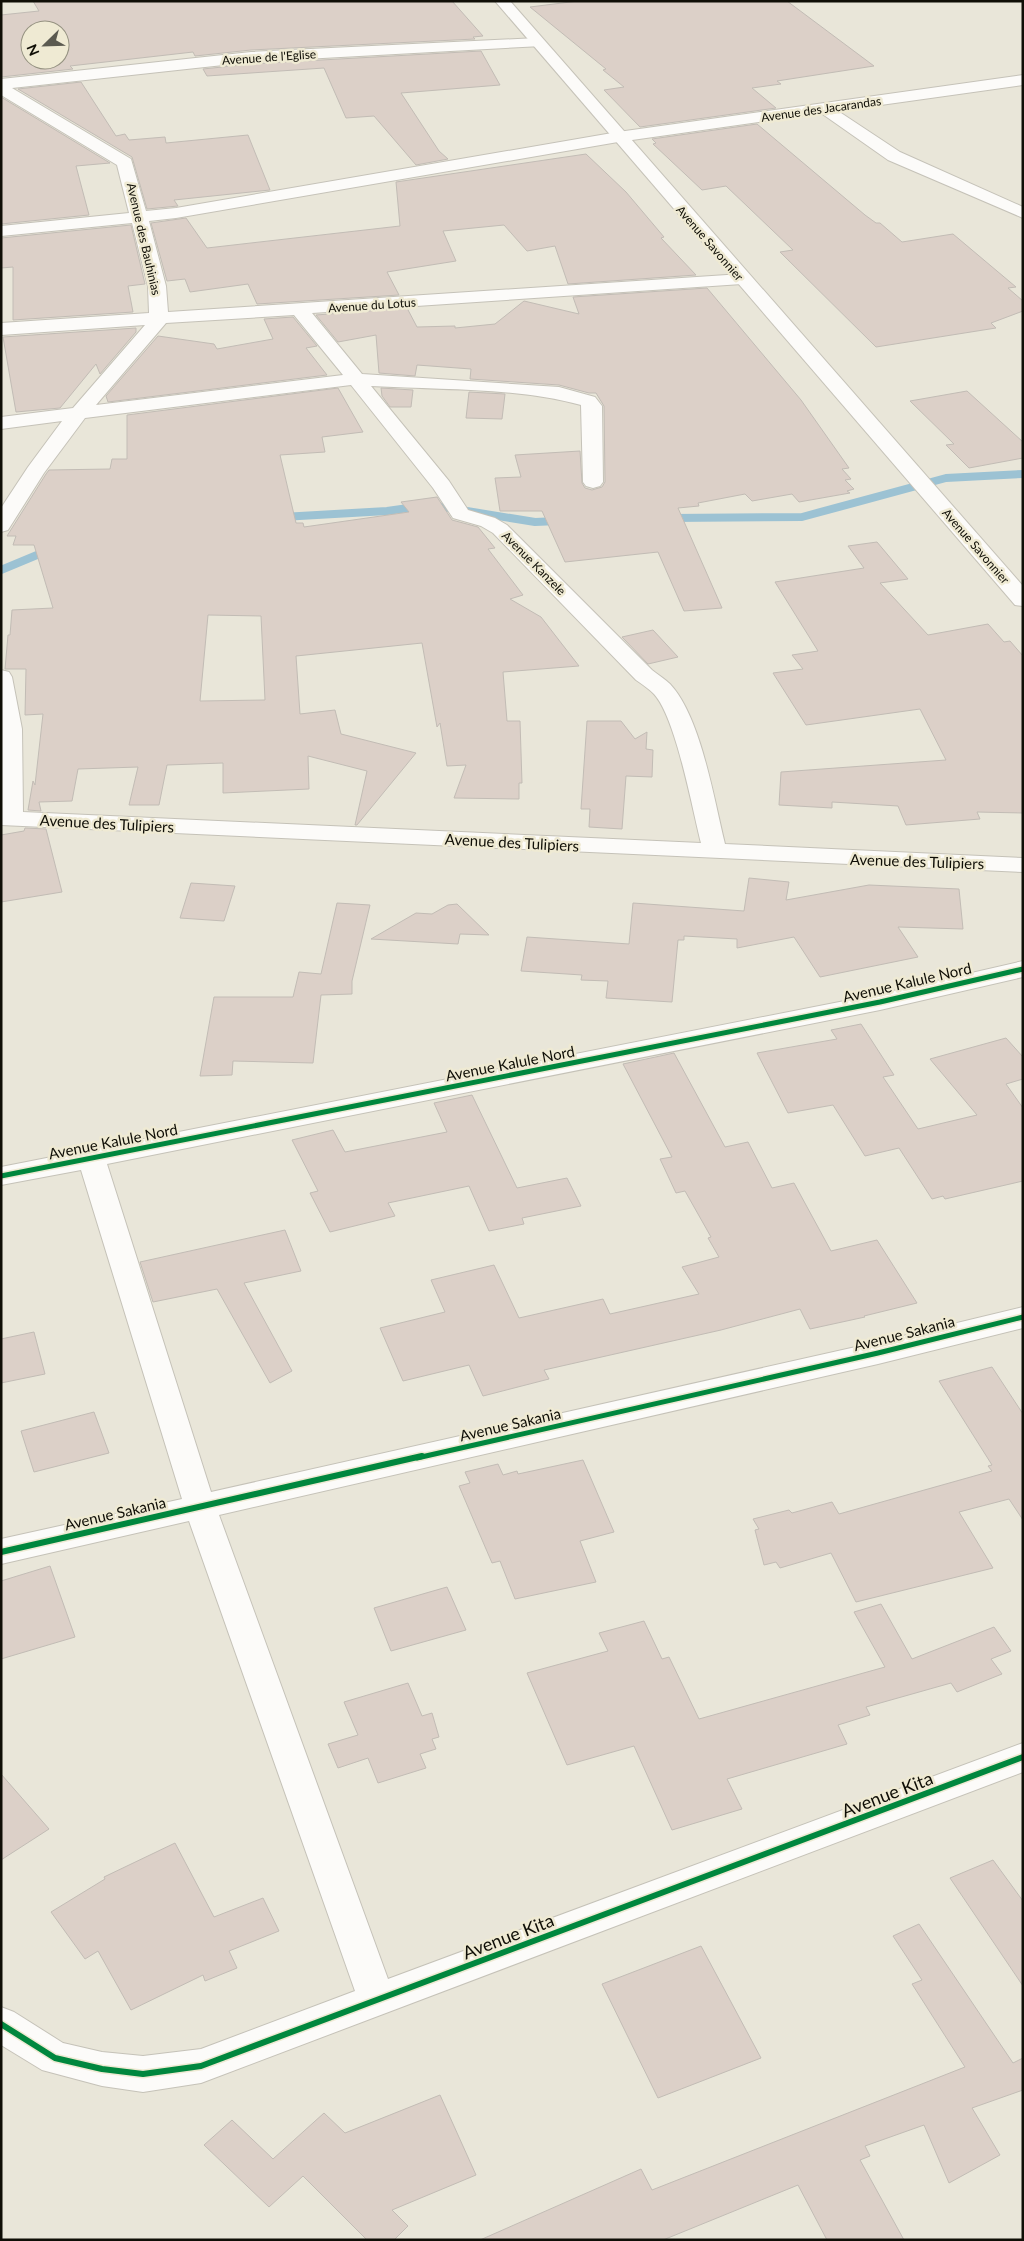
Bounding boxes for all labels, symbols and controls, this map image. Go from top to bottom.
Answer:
north arrow [20,20,70,70]
text: N [23,42,43,59]
street label: Avenue de l'Eglise [221,46,317,68]
street label: Avenue des Jacarandas [760,93,882,125]
street label: Avenue des Bauhinias [124,181,164,297]
street label: Avenue Savonnier [673,202,747,284]
street label: Avenue du Lotus [328,294,416,316]
street label: Avenue Savonnier [939,505,1013,587]
street label: Avenue Kanzele [499,528,569,598]
street label: Avenue des Tulipiers [39,810,175,836]
street label: Avenue des Tulipiers [444,829,580,855]
street label: Avenue des Tulipiers [850,850,984,872]
street label: Avenue Kalule Nord [841,958,973,1006]
street label: Avenue Kalule Nord [444,1042,576,1084]
street label: Avenue Kalule Nord [47,1120,179,1162]
street label: Avenue Sakania [852,1312,956,1354]
street label: Avenue Sakania [458,1404,562,1444]
street label: Avenue Sakania [63,1493,167,1533]
street label: Avenue Kita [838,1767,936,1821]
street label: Avenue Kita [459,1909,557,1963]

